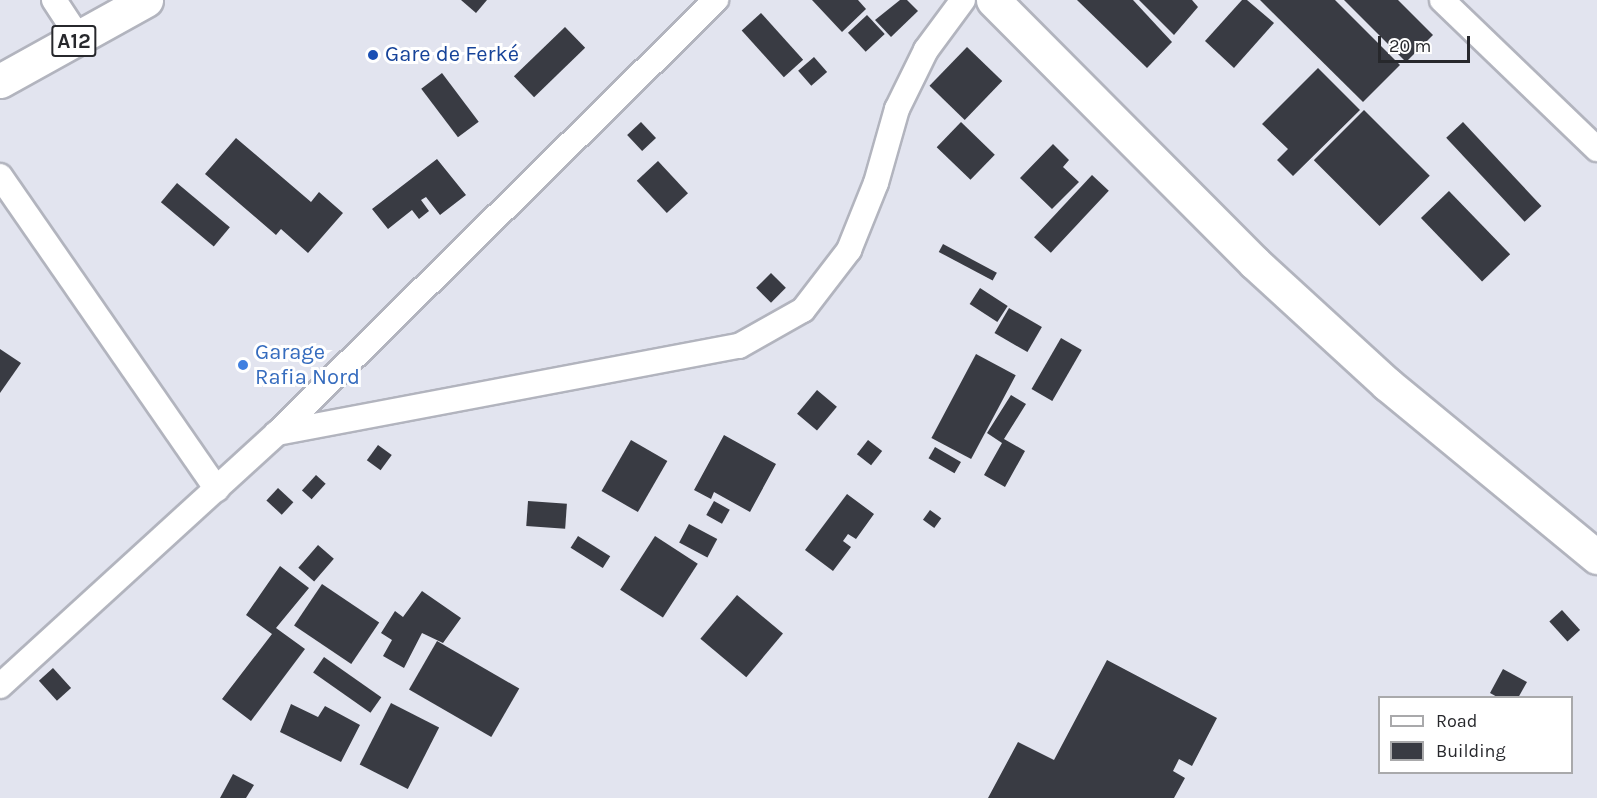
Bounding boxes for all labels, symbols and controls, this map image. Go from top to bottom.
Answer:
road number: A12 [50,23,98,59]
scale bar [1381,24,1472,62]
text: 20 m [1389,35,1431,57]
place label: Gare de Ferké [385,42,519,68]
marker: Gare de Ferké [366,48,380,62]
place label: Garage Rafia Nord [255,339,360,390]
marker: Garage Rafia Nord [236,358,250,372]
legend [1378,696,1573,774]
text: Road [1436,710,1477,732]
text: Building [1436,740,1506,762]

